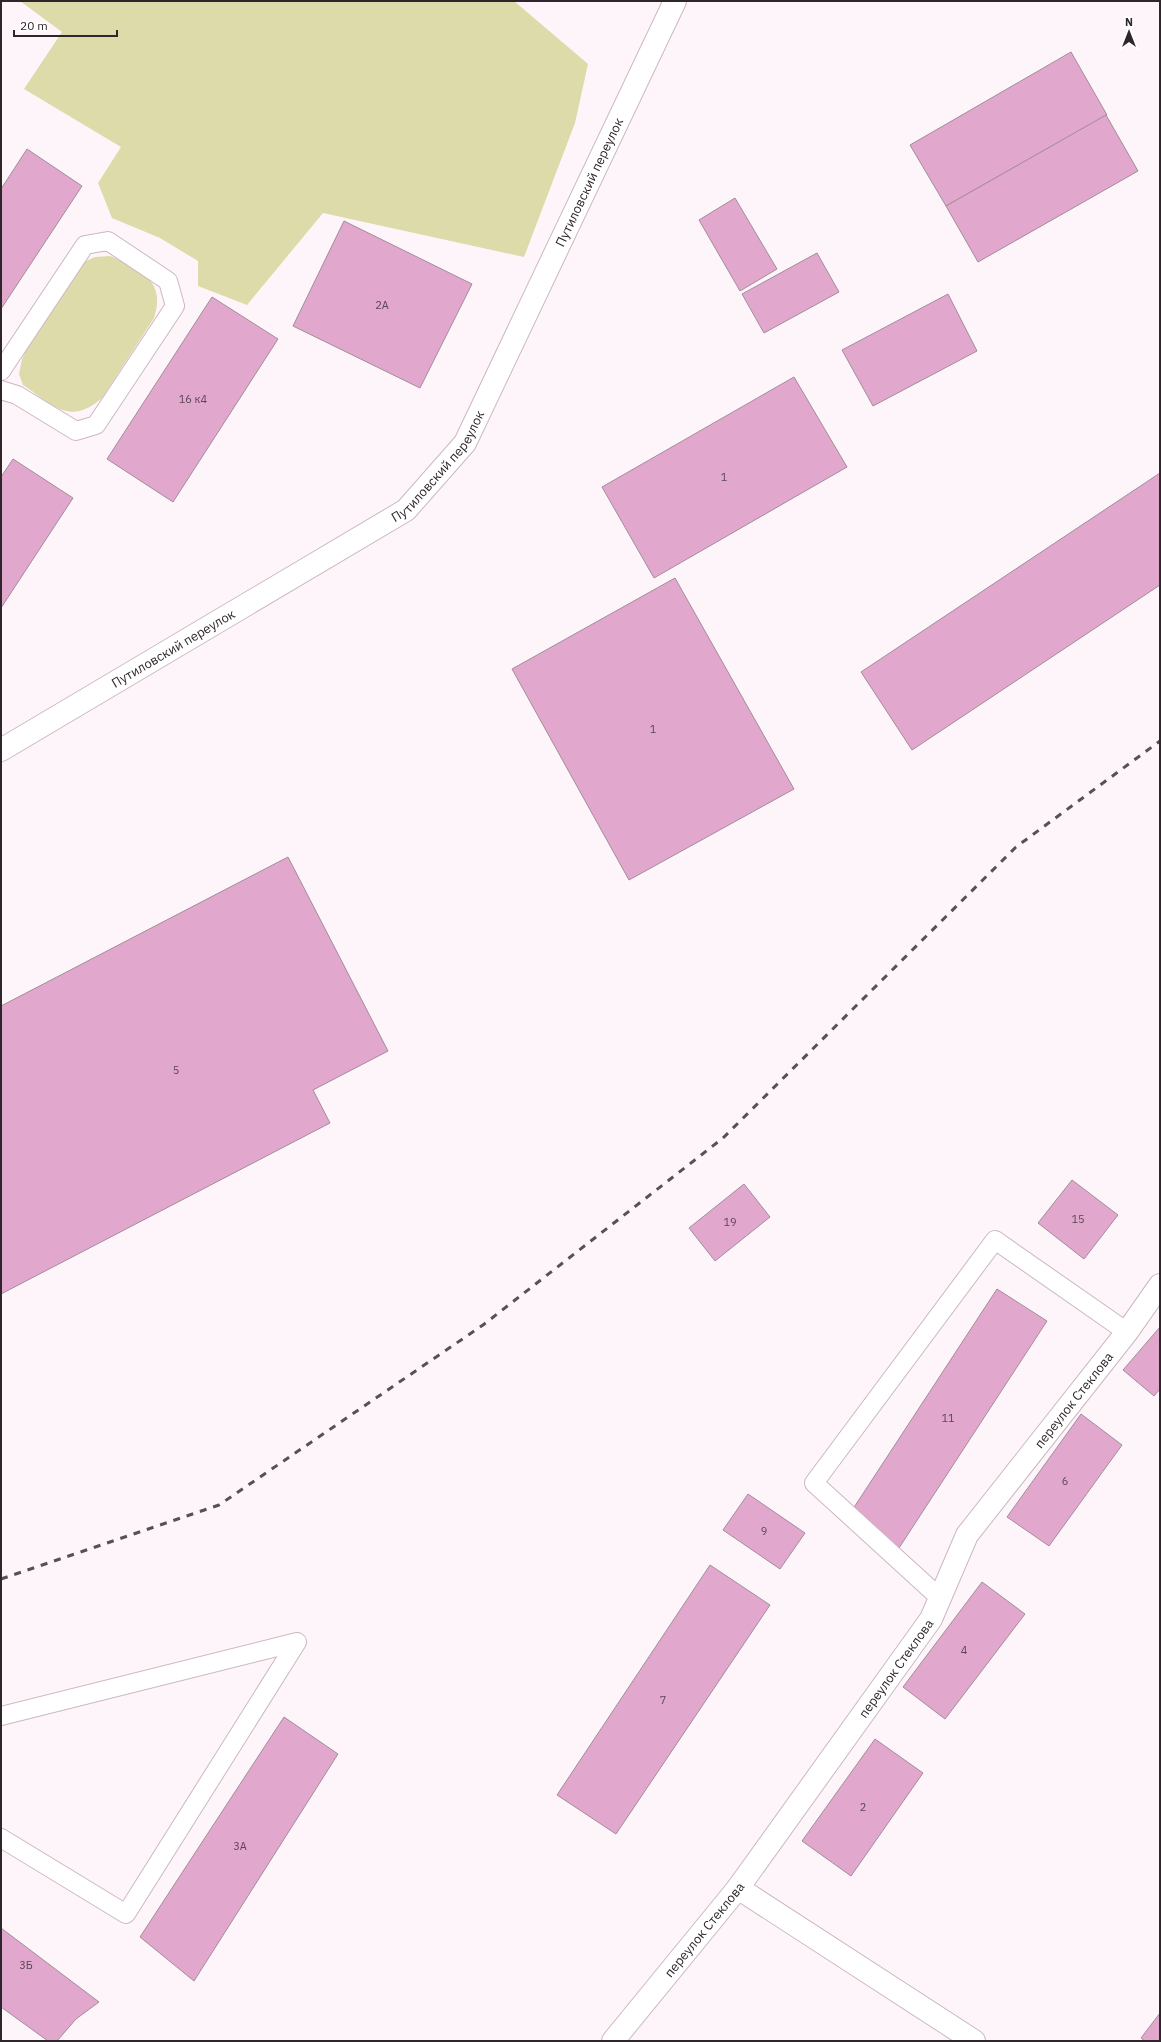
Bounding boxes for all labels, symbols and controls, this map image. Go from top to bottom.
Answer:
scale bar [14,12,117,38]
north arrow [1109,12,1149,52]
text: N [1125,15,1133,29]
text: 20 m [20,18,48,33]
street label: Путиловский переулок [552,115,627,249]
house number: 2А [375,298,389,312]
house number: 16 к4 [179,392,208,406]
street label: Путиловский переулок [388,408,488,526]
house number: 1 [721,470,728,484]
street label: Путиловский переулок [108,605,238,692]
house number: 1 [650,722,657,736]
house number: 5 [173,1063,179,1077]
house number: 15 [1071,1212,1085,1226]
house number: 19 [723,1215,737,1229]
street label: переулок Стеклова [1031,1349,1117,1452]
house number: 11 [941,1411,955,1425]
house number: 6 [1062,1474,1068,1488]
house number: 9 [761,1524,767,1538]
street label: переулок Стеклова [855,1616,937,1721]
house number: 4 [961,1643,968,1657]
house number: 7 [660,1693,666,1707]
house number: 2 [860,1800,866,1814]
house number: 3А [233,1839,247,1853]
street label: переулок Стеклова [661,1879,748,1981]
house number: 3Б [19,1958,33,1972]

